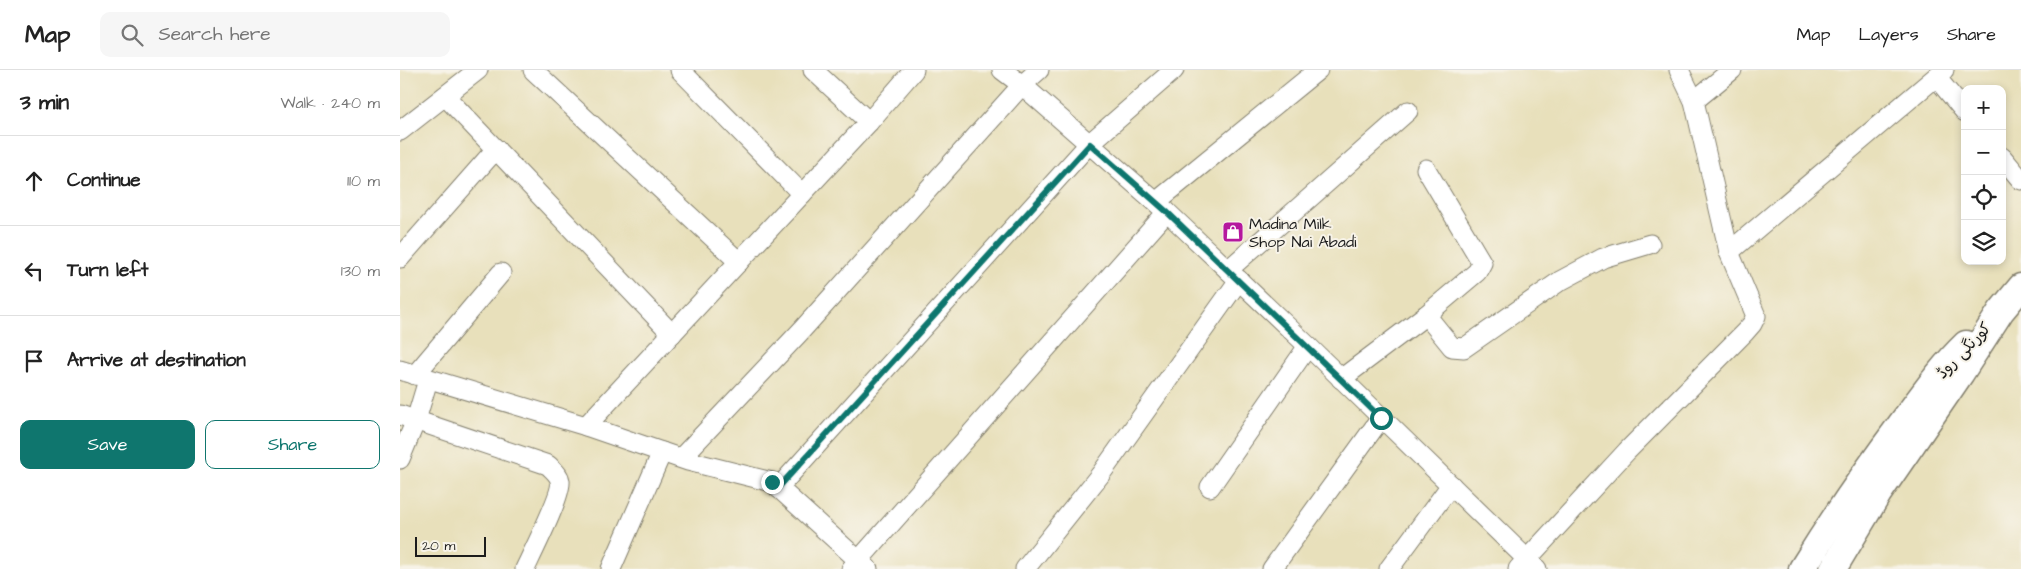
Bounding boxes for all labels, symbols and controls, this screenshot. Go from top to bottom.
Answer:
search box [100,12,450,57]
text: Map [25,18,70,52]
icon: search [118,21,146,49]
text: Search here [158,21,271,48]
text: Map [1796,22,1830,47]
text: Layers [1858,22,1919,47]
text: Share [1947,22,1996,47]
map controls [1961,85,2006,265]
button: + [1961,85,2006,130]
text: 3 min [20,88,69,117]
text: Walk · 240 m [280,92,380,114]
button: − [1961,130,2006,175]
icon: ahead [20,167,48,195]
text: Continue [67,167,141,194]
text: 110 m [347,170,380,192]
button: locate [1961,175,2006,220]
place label: Madina Milk Shop Nai Abadi [1249,213,1357,253]
shop icon: Madina Milk Shop Nai Abadi [1221,220,1245,244]
button: layers [1961,220,2006,265]
icon: left [20,257,48,285]
text: Turn left [67,257,148,284]
text: 130 m [341,260,380,282]
street label: کورنگی روڈ [1931,318,1996,384]
icon: arrive [20,347,48,375]
text: Arrive at destination [67,347,246,374]
route start [1370,407,1393,430]
button: Save [20,420,195,469]
button: Share [205,420,380,469]
route end [761,471,784,494]
scale bar [415,534,486,557]
text: 20 m [422,536,455,556]

